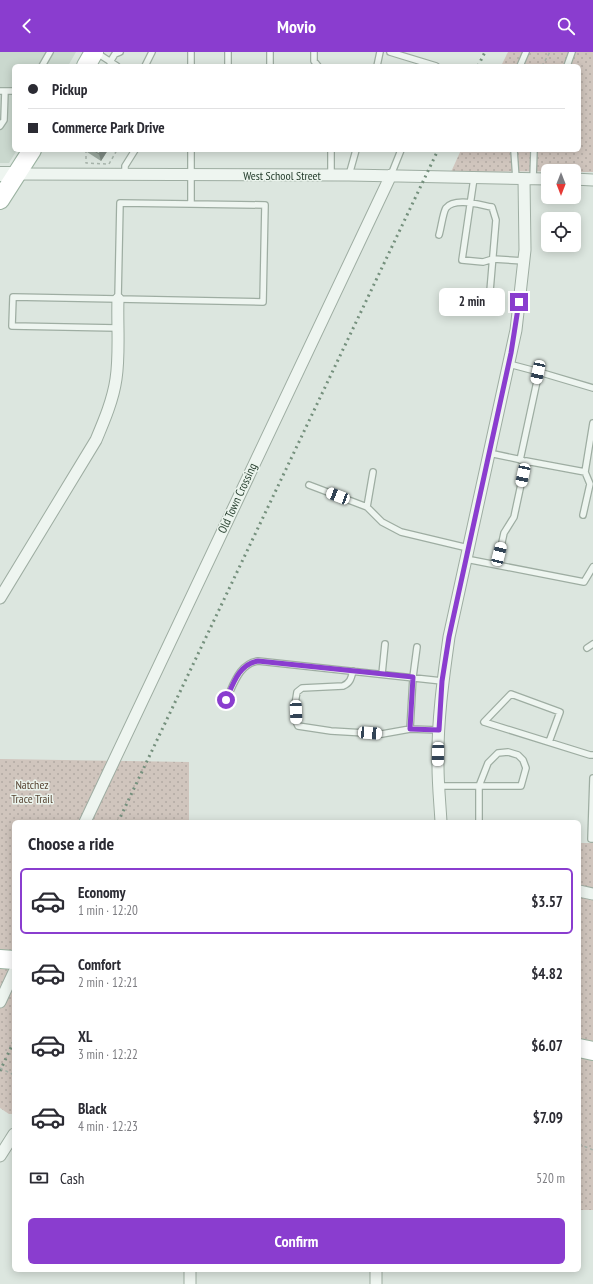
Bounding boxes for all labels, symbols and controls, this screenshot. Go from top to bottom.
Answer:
icon: back [16,15,38,37]
text: Movio [277,15,316,38]
icon: search [555,15,577,37]
text: Pickup [52,80,87,99]
text: Commerce Park Drive [52,118,165,137]
north arrow [541,164,581,204]
map controls [541,164,581,252]
street label: West School Street [243,168,322,183]
button: locate [541,212,581,252]
callout: 2 min [439,288,505,316]
text: 2 min [459,293,485,310]
route end [510,293,528,311]
car [530,359,546,385]
street label: Old Town Crossing [214,460,260,536]
car [515,462,531,488]
car [325,486,351,506]
car [490,541,508,567]
route start [217,691,235,709]
car [290,700,302,724]
car [358,726,382,740]
car [432,742,444,766]
park label: Natchez Trace Trail [11,777,53,806]
text: Choose a ride [28,832,114,855]
icon: car [30,883,66,919]
text: Economy [78,883,126,902]
text: $3.57 [531,892,563,911]
text: 1 min · 12:20 [78,902,138,919]
icon: car [30,955,66,991]
text: Comfort [78,955,121,974]
text: $4.82 [531,964,563,983]
text: 2 min · 12:21 [78,974,138,991]
icon: car [30,1027,66,1063]
text: XL [78,1027,92,1046]
text: $6.07 [531,1036,563,1055]
text: 3 min · 12:22 [78,1046,138,1063]
icon: car [30,1099,66,1135]
text: Black [78,1099,107,1118]
text: $7.09 [533,1108,563,1127]
text: 4 min · 12:23 [78,1118,138,1135]
icon: cash [28,1167,50,1189]
text: Cash [60,1169,84,1188]
text: 520 m [536,1170,565,1187]
button: Confirm [28,1218,565,1264]

